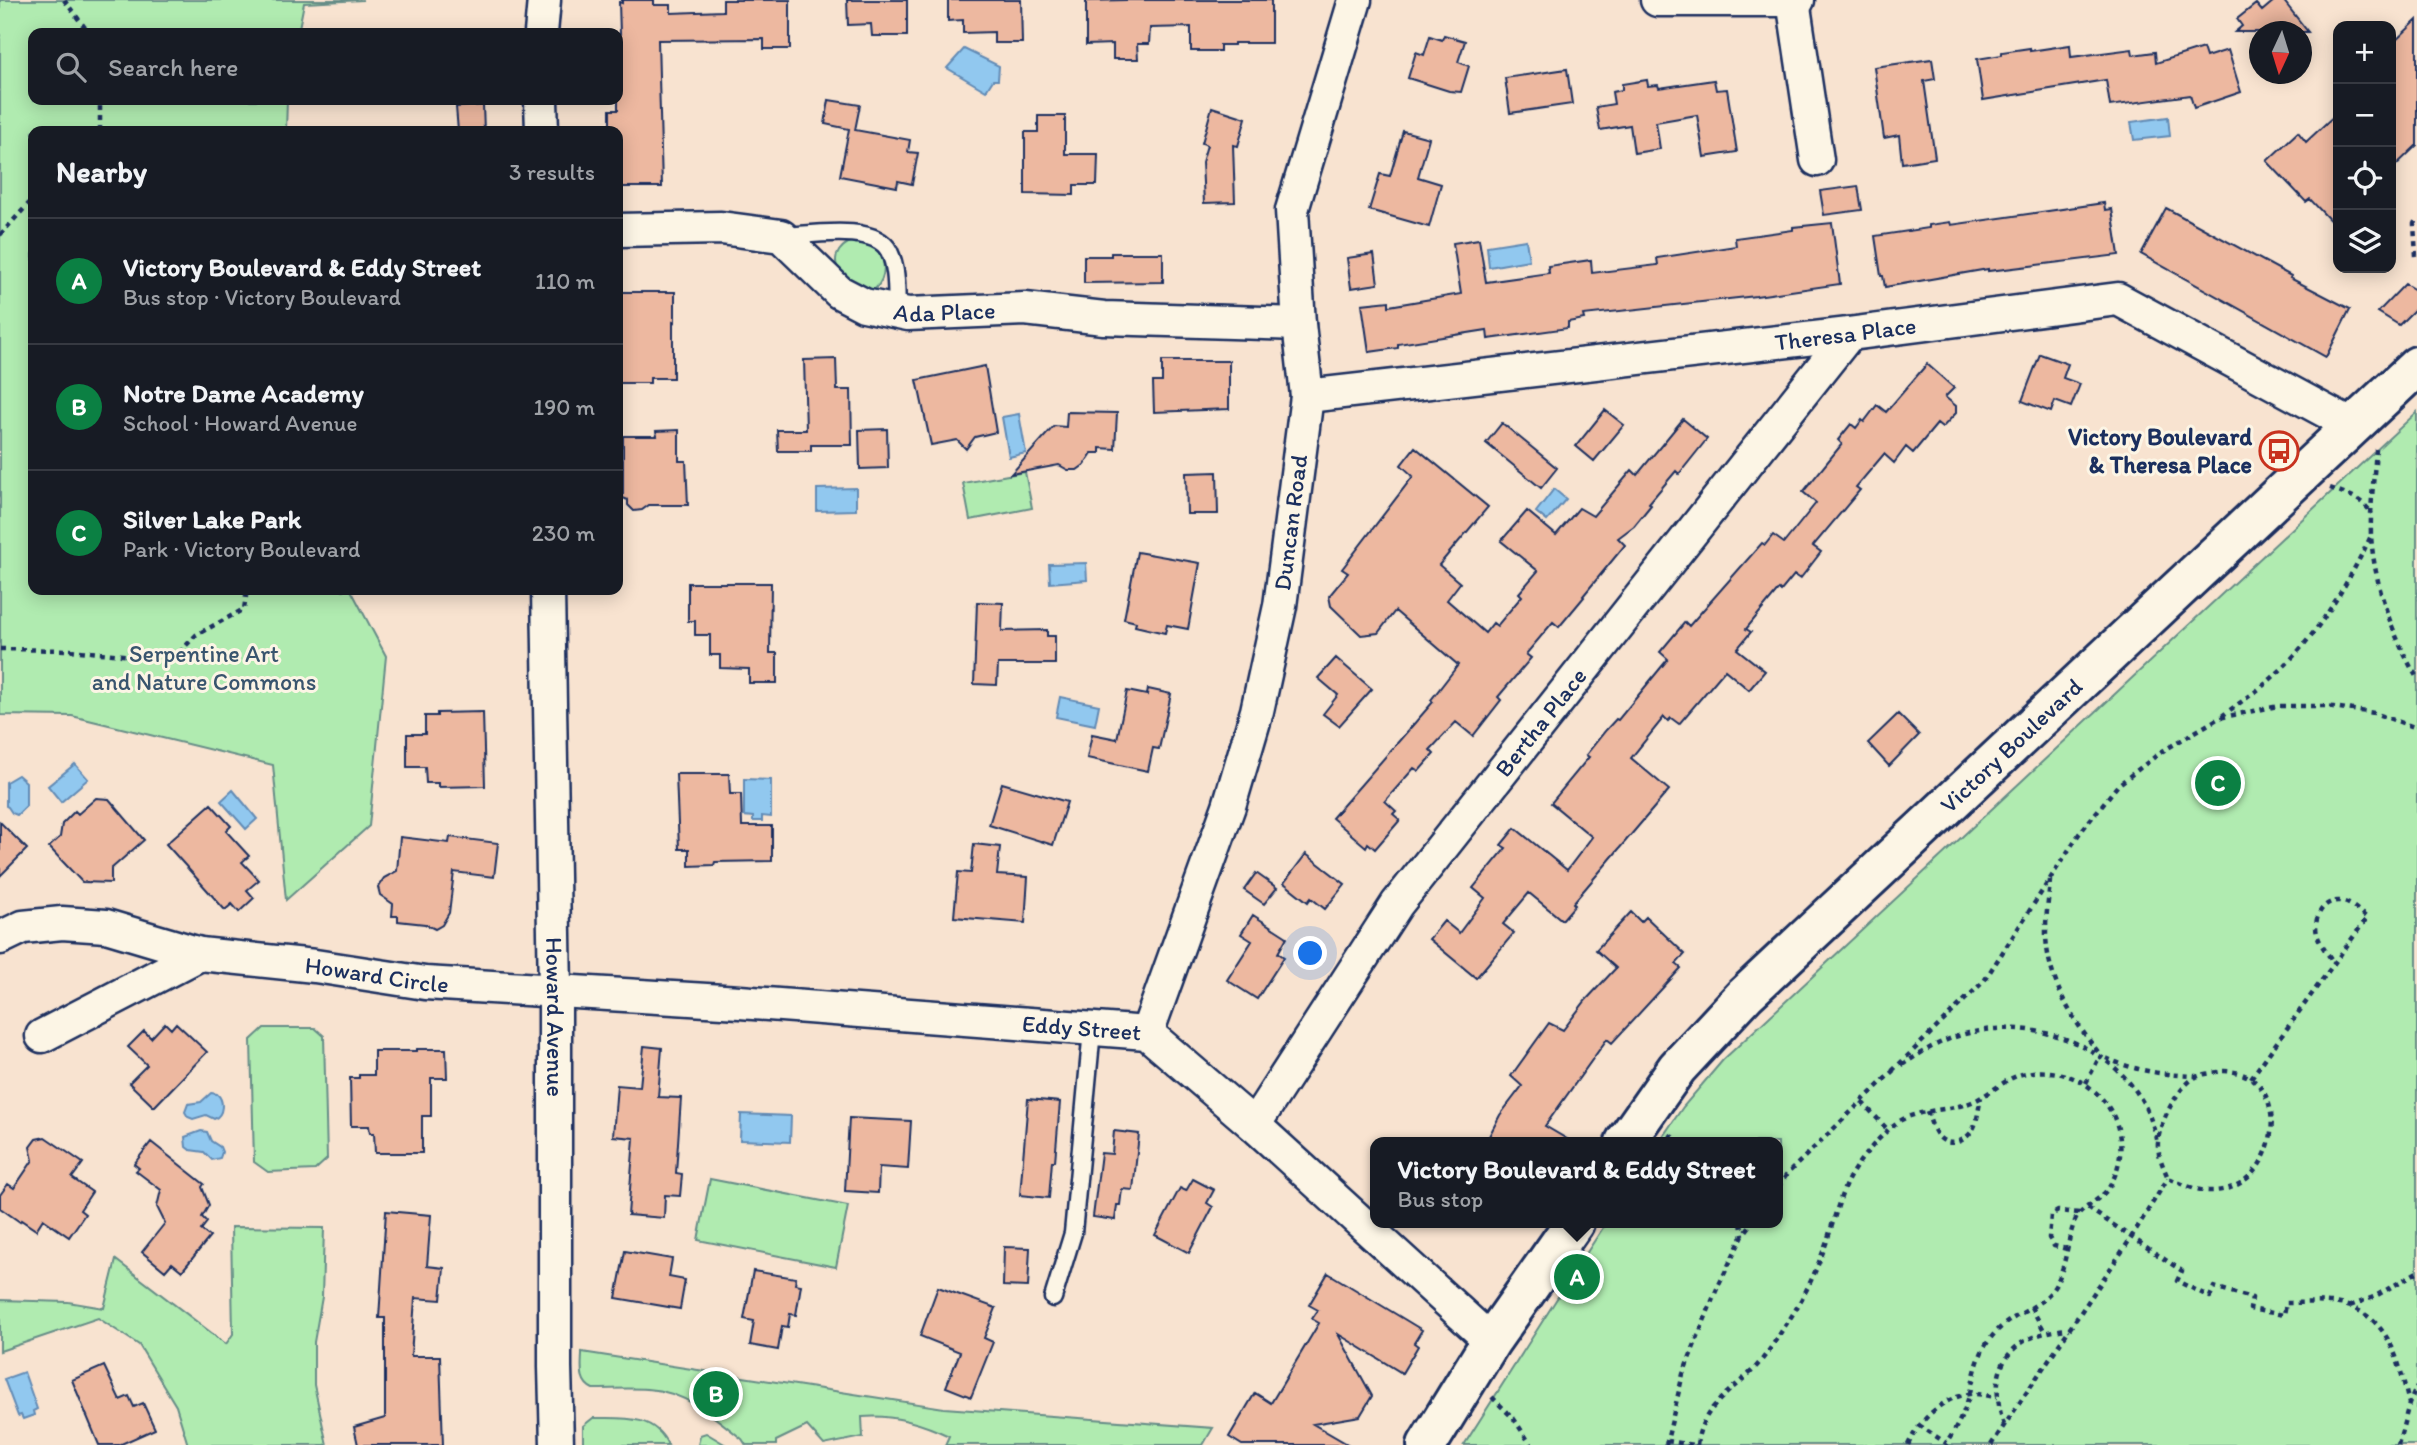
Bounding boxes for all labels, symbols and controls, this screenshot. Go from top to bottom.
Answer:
north arrow [2249,21,2312,84]
map controls [2333,21,2396,273]
button: + [2333,21,2396,84]
search box [28,28,623,105]
icon: search [52,48,90,86]
text: Search here [108,51,238,83]
button: − [2333,84,2396,147]
button: locate [2333,147,2396,210]
text: Nearby [56,153,147,190]
text: 3 results [509,158,595,186]
button: layers [2333,210,2396,273]
text: Victory Boulevard & Eddy Street [123,251,481,283]
text: A [72,267,86,295]
text: 110 m [535,267,595,295]
text: Bus stop · Victory Boulevard [123,283,401,311]
street label: Ada Place [891,295,996,328]
street label: Theresa Place [1773,310,1918,356]
text: Notre Dame Academy [123,377,364,409]
text: B [72,393,86,421]
text: 190 m [534,393,595,421]
text: School · Howard Avenue [123,409,357,437]
place label: Victory Boulevard & Theresa Place [2068,422,2252,479]
bus stop icon: Victory Boulevard & Theresa Place [2258,430,2300,472]
street label: Duncan Road [1267,453,1313,592]
text: Silver Lake Park [123,503,301,535]
text: C [72,519,86,547]
text: 230 m [532,519,595,547]
text: Park · Victory Boulevard [123,535,360,563]
park label: Serpentine Art and Nature Commons [92,639,316,696]
street label: Bertha Place [1489,662,1593,782]
street label: Victory Boulevard [1934,672,2088,819]
pin: C [2195,757,2241,809]
your location [1293,936,1327,970]
street label: Howard Avenue [540,937,570,1097]
street label: Howard Circle [304,950,449,998]
street label: Eddy Street [1021,1009,1142,1047]
popup [1370,1137,1783,1228]
text: Victory Boulevard & Eddy Street [1398,1153,1755,1185]
text: Bus stop [1398,1185,1483,1213]
pin: A [1554,1251,1600,1303]
pin: B [693,1368,739,1420]

